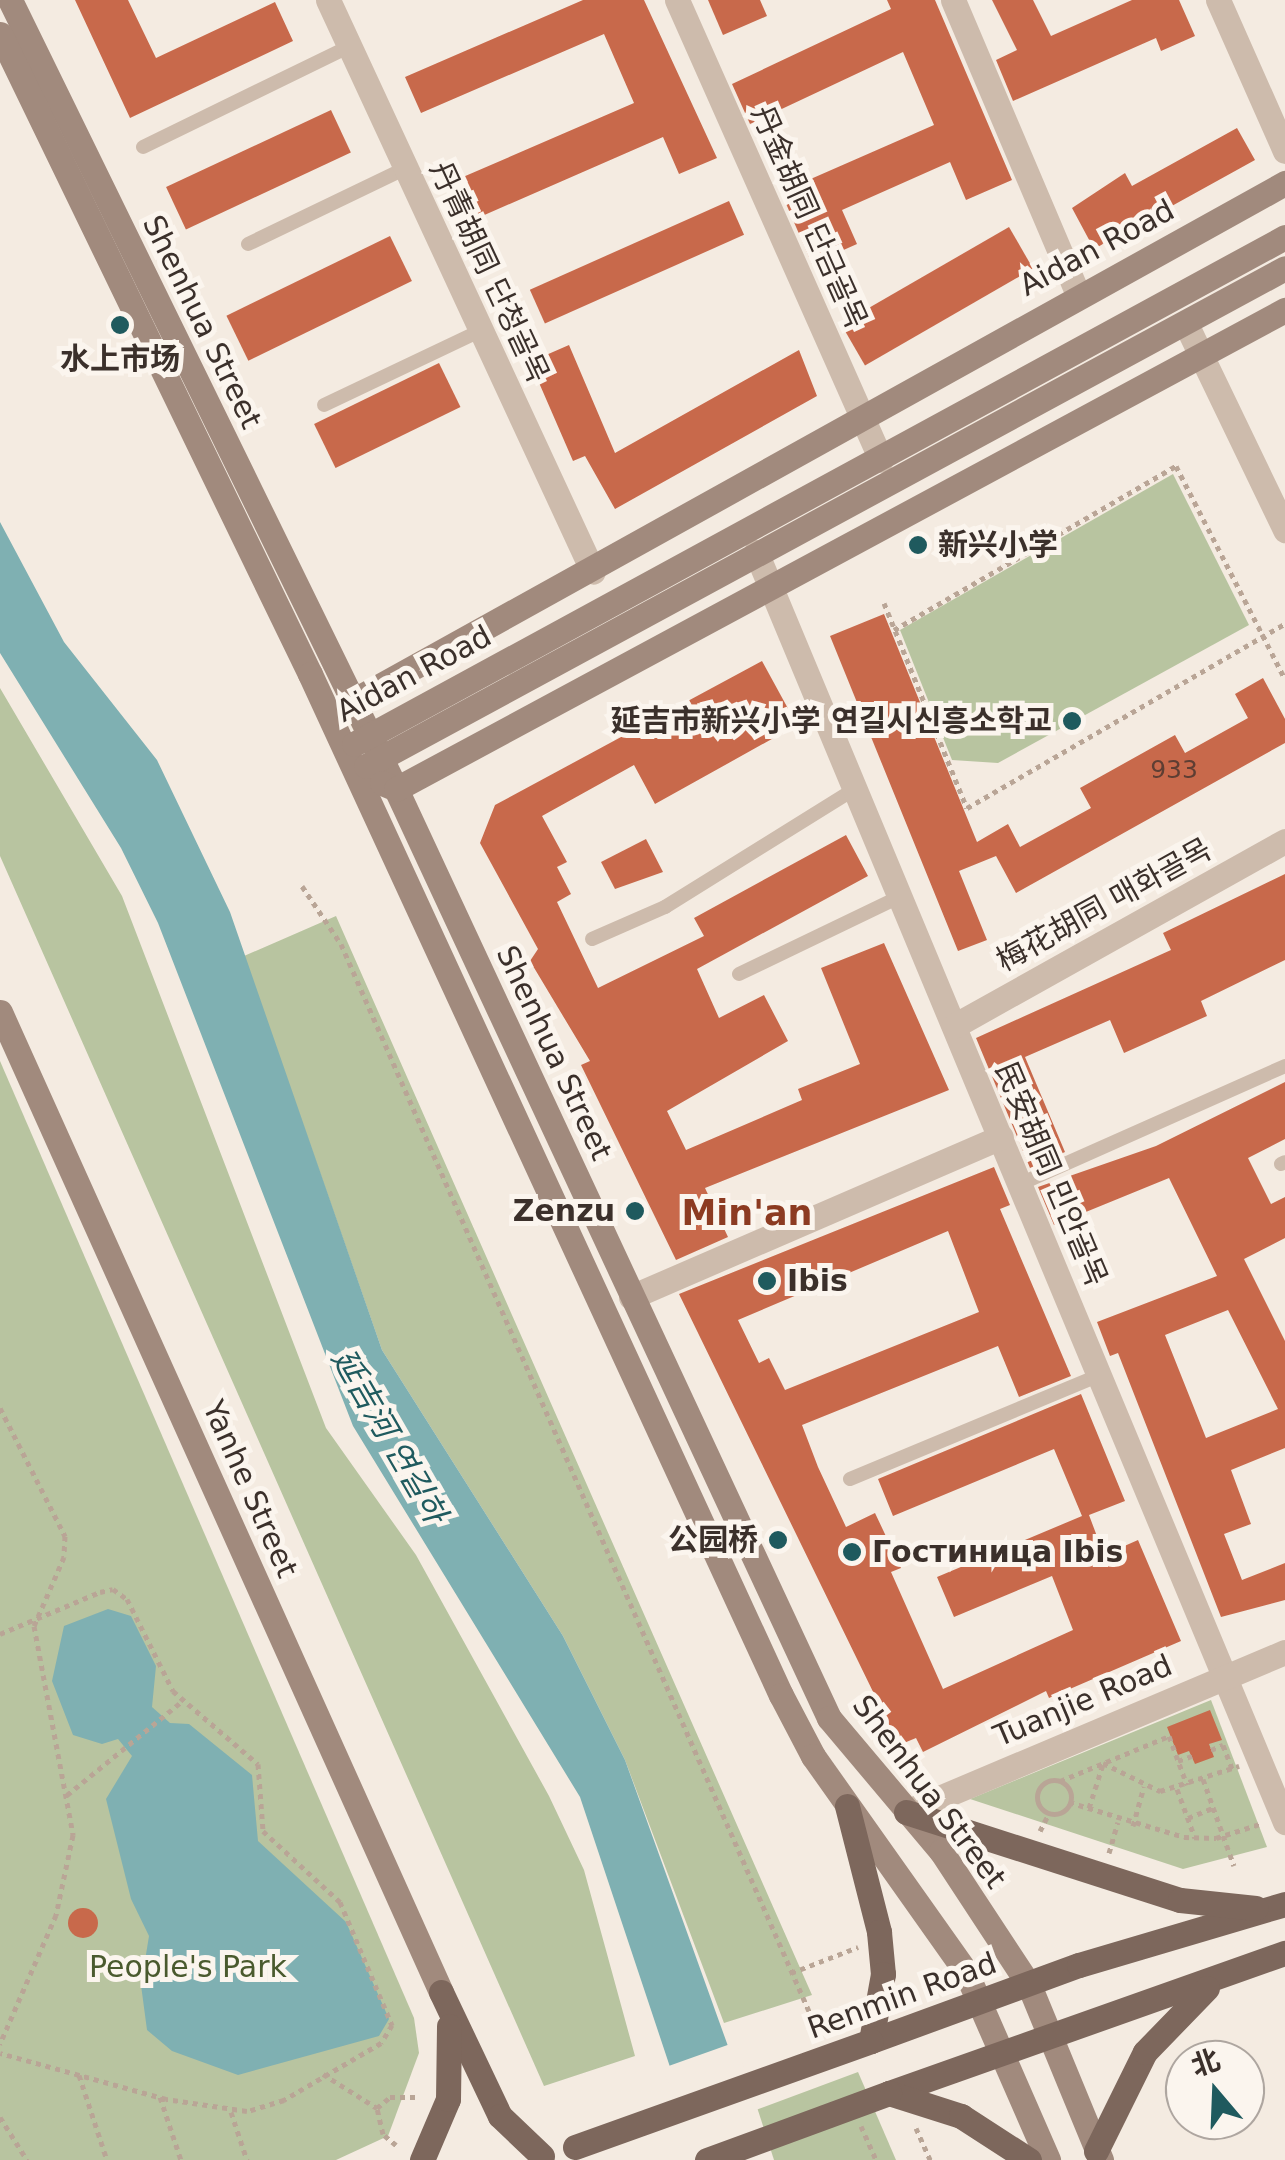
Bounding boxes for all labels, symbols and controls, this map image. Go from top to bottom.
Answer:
street label: 丹金胡同 단금골목 [744,100,874,334]
street label: 丹青胡同 단청골목 [422,156,556,388]
street label: Aidan Road [1013,192,1181,304]
street label: Shenhua Street [135,210,269,434]
marker: 水上市场 [109,314,131,336]
place label: 水上市场 [60,341,180,377]
place label: 新兴小学 [938,527,1058,563]
marker: 新兴小学 [907,534,929,556]
street label: Aidan Road [330,618,498,730]
place label: 延吉市新兴小学 연길시신흥소학교 [611,703,1052,739]
marker: 延吉市新兴小学 연길시신흥소학교 [1061,710,1083,732]
house number: 933 [1150,755,1198,785]
street label: 梅花胡同 매화골목 [990,831,1218,979]
street label: Shenhua Street [489,940,619,1166]
street label: 民安胡同 민안골목 [988,1057,1114,1291]
district label: Min'an [682,1192,812,1234]
place label: Zenzu [513,1193,615,1229]
marker: Zenzu [624,1200,646,1222]
place label: Ibis [787,1263,848,1299]
marker: Ibis [756,1270,778,1292]
water label: 延吉河 연길하 [324,1342,454,1530]
street label: Yanhe Street [195,1395,305,1583]
place label: 公园桥 [668,1522,758,1558]
marker: 公园桥 [767,1529,789,1551]
place label: Гостиница Ibis [872,1534,1123,1570]
marker: Гостиница Ibis [841,1541,863,1563]
street label: Tuanjie Road [988,1647,1178,1755]
street label: Shenhua Street [845,1688,1013,1896]
street label: Renmin Road [803,1945,1001,2047]
park label: People's Park [89,1949,287,1985]
north arrow [1165,2040,1265,2140]
text: 北 [1187,2043,1224,2083]

